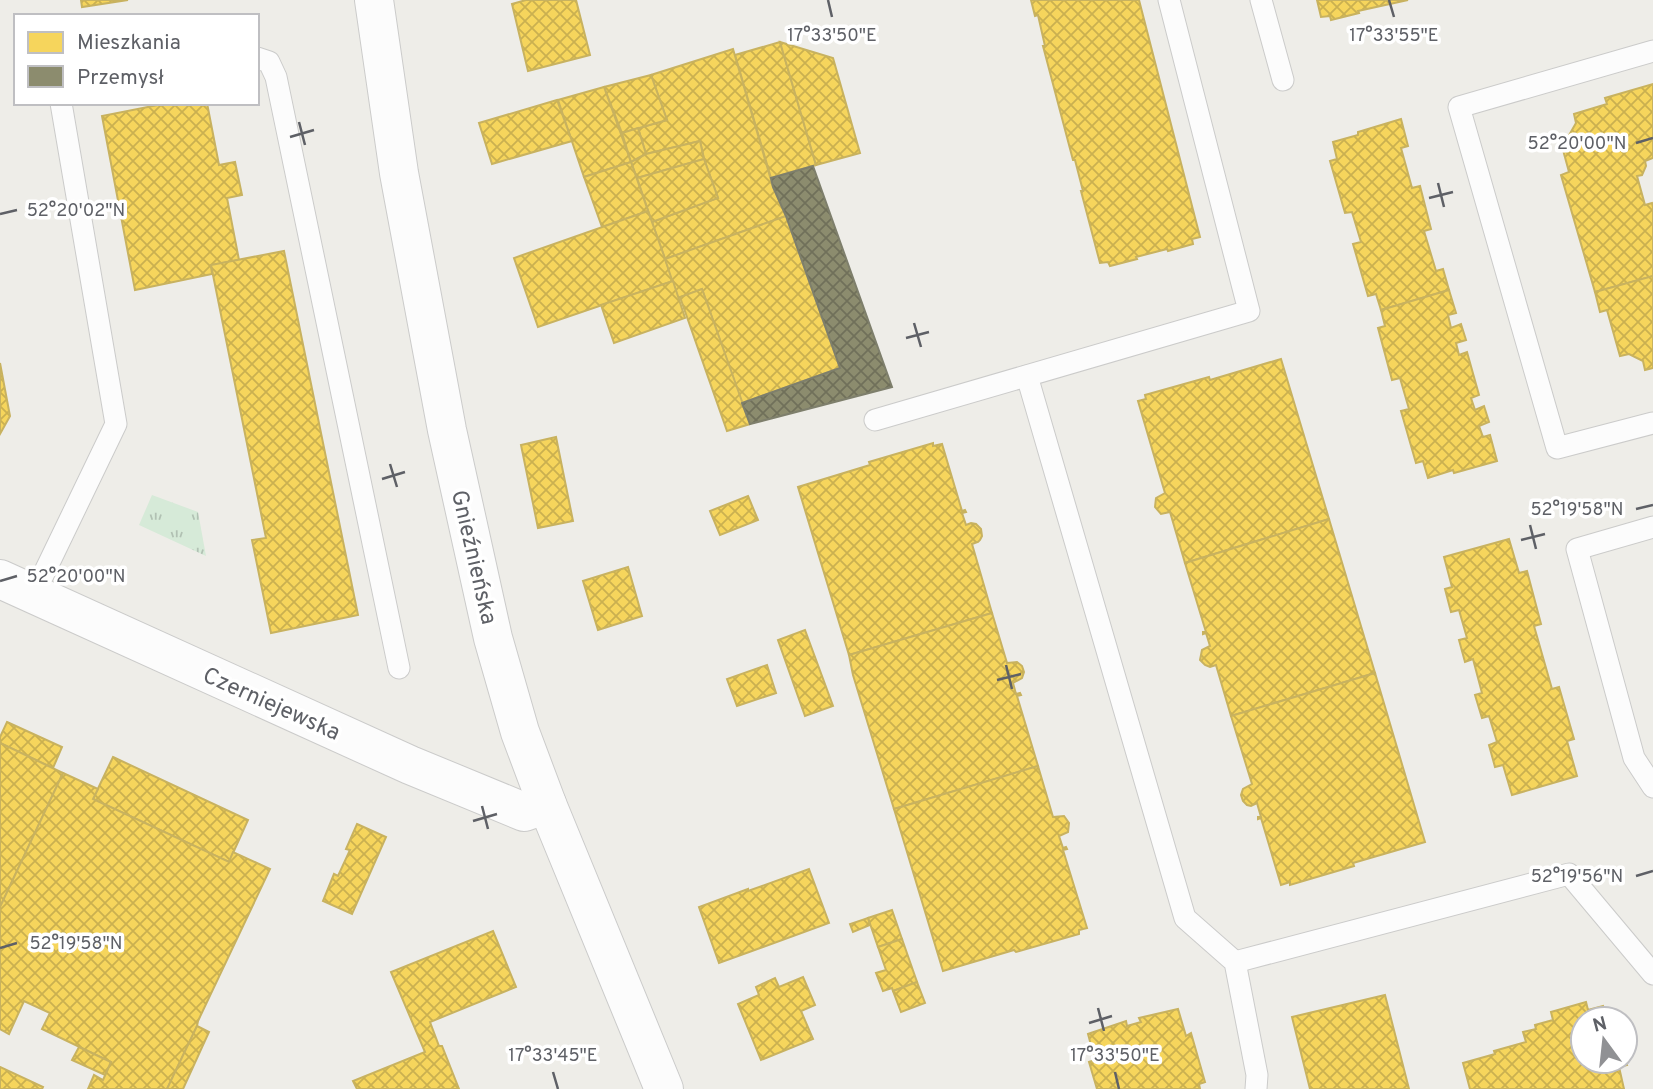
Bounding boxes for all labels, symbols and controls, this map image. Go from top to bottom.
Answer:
legend [14,14,259,105]
text: 17°33'50"E [787,25,877,48]
text: 17°33'55"E [1349,25,1439,48]
text: Mieszkania [77,30,181,57]
text: Przemysł [77,65,164,92]
text: 52°20'00"N [1528,133,1626,156]
text: 52°20'02"N [27,200,125,223]
street label: Gnieźnieńska [443,487,502,628]
text: 52°19'58"N [1531,499,1623,522]
text: 52°20'00"N [27,566,125,589]
street label: Czerniejewska [198,662,344,749]
text: 52°19'56"N [1531,866,1623,889]
text: 52°19'58"N [30,933,122,956]
north arrow [1569,1005,1639,1075]
text: N [1590,1012,1610,1039]
text: 17°33'45"E [508,1045,598,1068]
text: 17°33'50"E [1070,1045,1160,1068]

